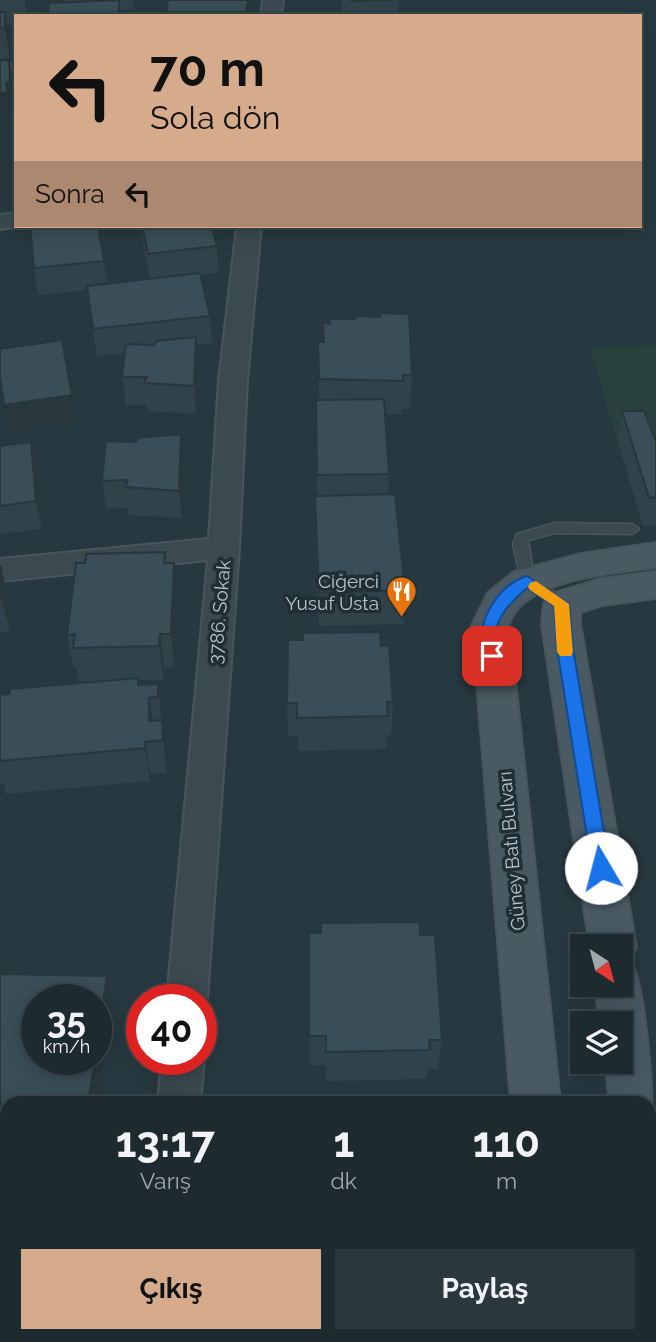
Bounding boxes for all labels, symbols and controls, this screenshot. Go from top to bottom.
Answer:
text: 70 m [150,40,265,97]
icon: left [35,42,126,133]
text: Sola dön [150,99,280,136]
icon: left [119,175,157,213]
text: Sonra [35,179,105,209]
street label: 3786. Sokak [203,559,235,665]
place label: Ciğerci Yusuf Usta [285,570,379,614]
restaurant icon: Ciğerci Yusuf Usta [385,575,419,619]
pin [462,626,522,686]
icon: arrive [473,637,511,675]
street label: Güney Batı Bulvarı [493,771,529,931]
position arrow [564,831,638,905]
north arrow [570,934,634,998]
map controls [570,934,633,1074]
speed limit sign: 40 [126,984,217,1075]
text: 35 [47,1000,86,1041]
button: layers [570,1011,633,1074]
text: km/h [43,1036,90,1057]
text: 13:17 [116,1118,215,1167]
text: 1 [333,1118,354,1167]
text: 110 [473,1118,540,1167]
text: Varış [140,1167,191,1194]
text: dk [331,1167,357,1194]
text: m [496,1167,517,1194]
button: Çıkış [21,1249,321,1329]
button: Paylaş [335,1249,635,1329]

